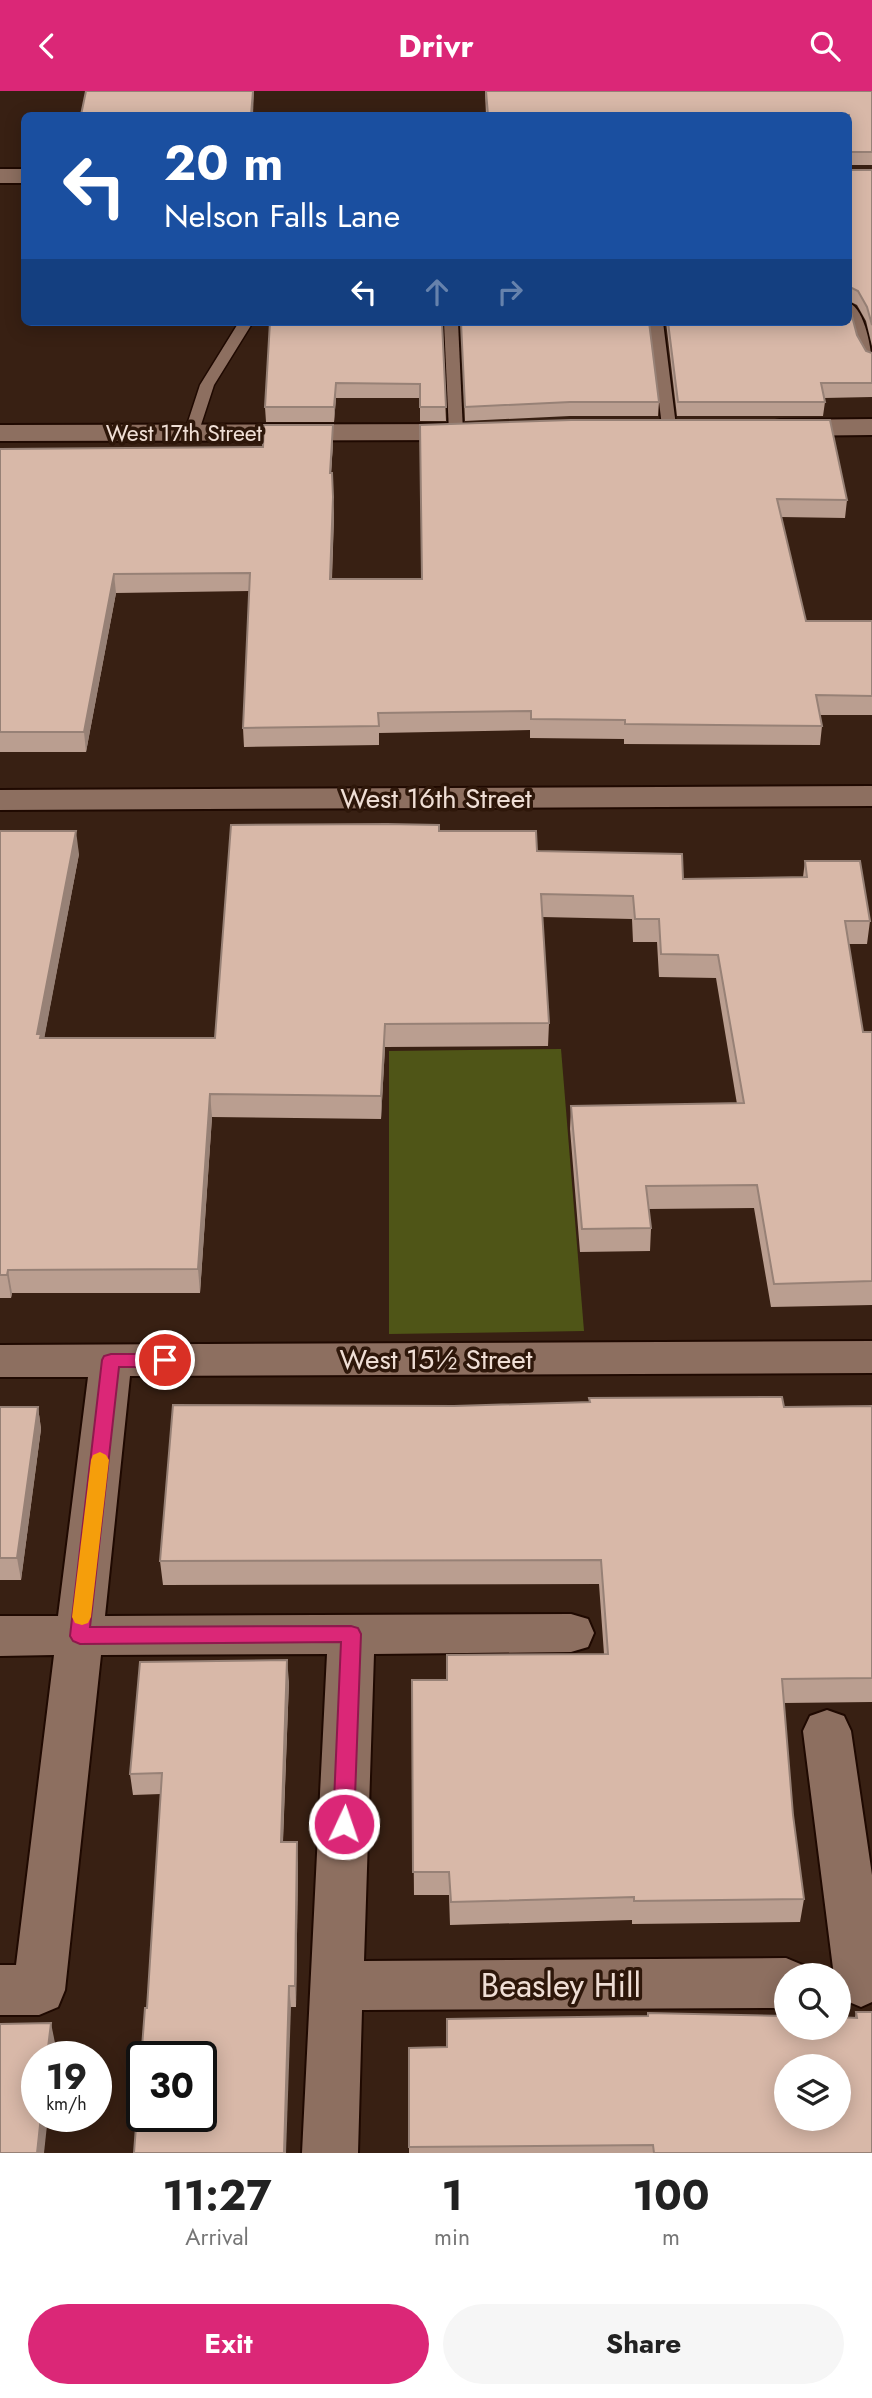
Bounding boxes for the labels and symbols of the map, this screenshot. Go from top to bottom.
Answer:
street label: West 17th Street [106,416,263,450]
street label: West 16th Street [340,778,532,819]
pin [135,1330,195,1390]
street label: West 15½ Street [340,1339,533,1380]
position arrow [307,1787,381,1861]
street label: Beasley Hill [481,1962,641,2009]
speed limit sign: 30 [126,2041,217,2132]

